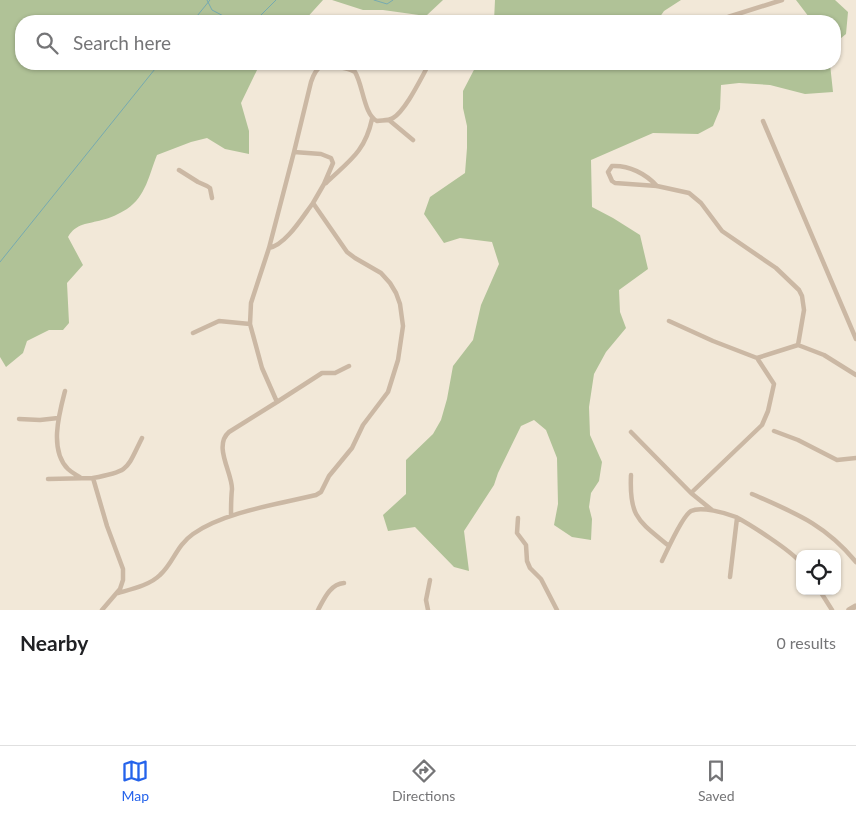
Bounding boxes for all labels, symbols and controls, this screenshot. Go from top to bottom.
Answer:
search box [15,15,841,70]
icon: search [33,29,61,57]
text: Search here [73,31,171,54]
map controls [796,550,841,595]
button: locate [796,550,841,595]
text: Nearby [20,630,88,655]
text: 0 results [776,633,836,652]
tab: Map [121,757,149,804]
tab: Directions [392,757,455,804]
tab: Saved [698,757,735,804]

